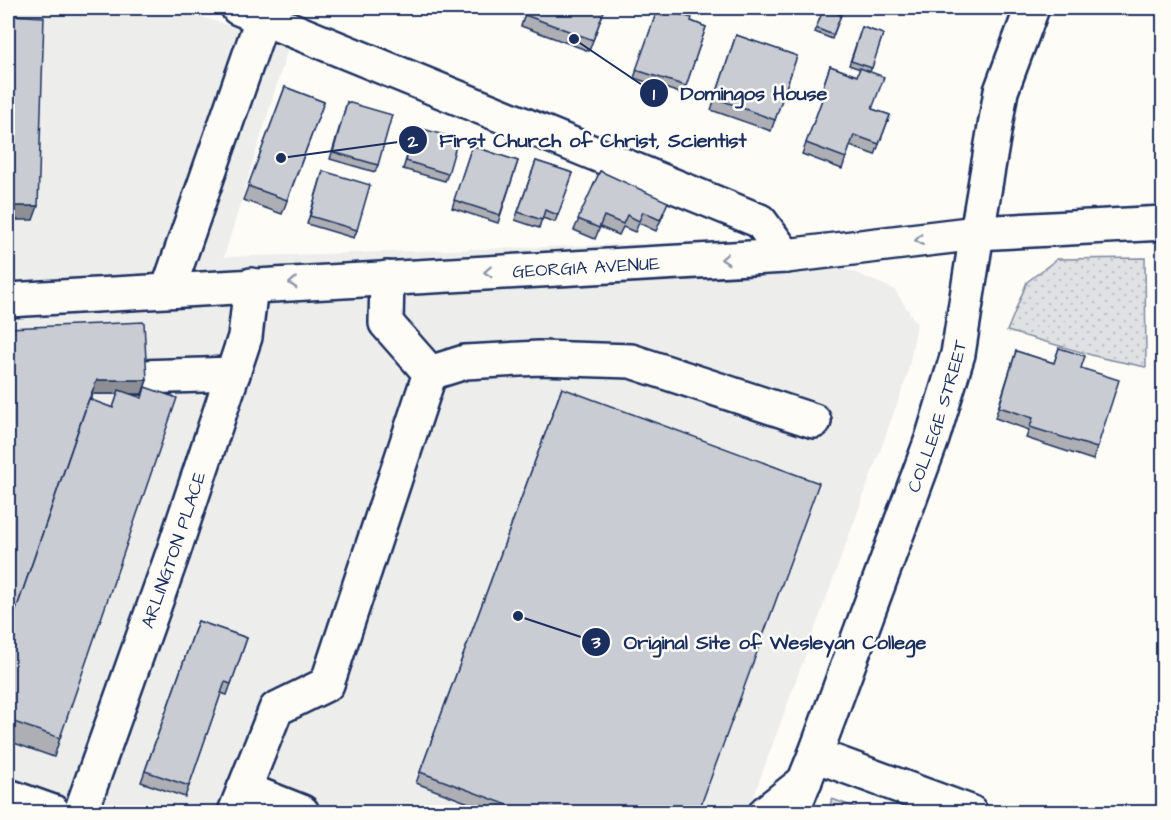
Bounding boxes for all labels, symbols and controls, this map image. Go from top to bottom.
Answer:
callout: Domingos House [639,74,840,112]
text: Domingos House [681,80,828,109]
text: 1 [653,82,656,107]
callout: First Church of Christ, Scientist [398,121,759,159]
text: First Church of Christ, Scientist [439,127,748,155]
text: 2 [407,129,419,154]
one-way arrow [914,233,923,246]
street label: GEORGIA AVENUE [512,251,661,284]
one-way arrow [720,253,729,266]
one-way arrow [484,266,493,279]
one-way arrow [289,276,298,289]
street label: COLLEGE STREET [901,337,973,496]
street label: ARLINGTON PLACE [135,468,212,632]
callout: Original Site of Wesleyan College [581,623,938,661]
text: Original Site of Wesleyan College [624,629,926,658]
text: 3 [590,630,601,655]

